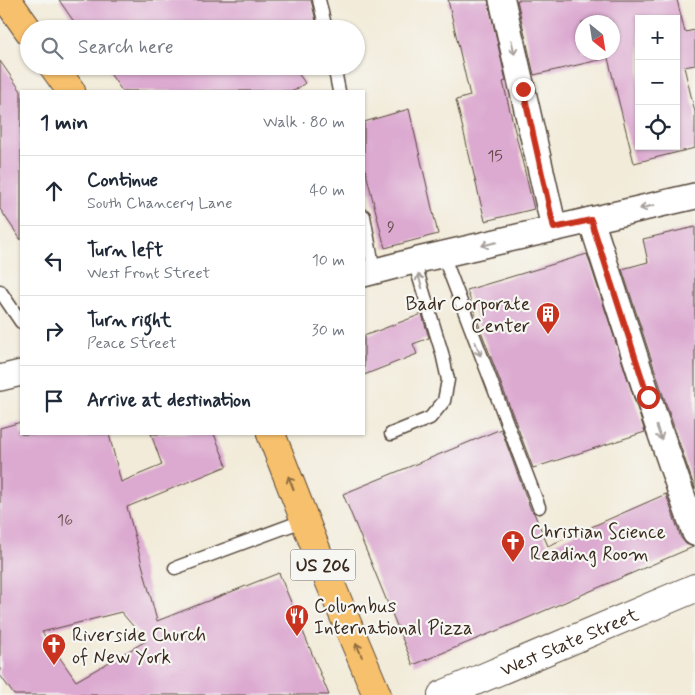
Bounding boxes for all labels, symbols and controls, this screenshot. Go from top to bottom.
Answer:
north arrow [575,15,620,60]
map controls [635,15,680,150]
button: + [635,15,680,60]
search box [20,20,365,75]
icon: search [38,34,66,62]
text: Search here [78,35,174,60]
one-way arrow [509,39,518,55]
button: − [635,60,680,105]
route end [512,78,535,101]
button: locate [635,105,680,150]
text: 1 min [40,109,88,137]
text: Walk · 80 m [263,112,345,133]
house number: 15 [487,146,503,167]
text: Continue [87,168,158,193]
icon: ahead [40,177,68,205]
text: 40 m [309,180,345,201]
text: South Chancery Lane [87,193,232,214]
one-way arrow [640,203,656,212]
house number: 9 [387,217,395,238]
text: Turn left [87,238,163,263]
one-way arrow [482,240,498,249]
icon: left [40,247,68,275]
text: 10 m [312,250,345,271]
text: West Front Street [87,263,210,284]
one-way arrow [415,273,425,289]
place label: Badr Corporate Center [405,292,530,339]
building icon: Badr Corporate Center [535,301,561,335]
text: Turn right [87,308,171,333]
icon: right [40,317,68,345]
text: 30 m [312,320,345,341]
text: Peace Street [87,333,177,354]
one-way arrow [475,342,484,357]
route start [637,386,660,409]
icon: arrive [40,387,68,415]
text: Arrive at destination [87,388,251,413]
one-way arrow [655,424,665,440]
one-way arrow [286,476,295,491]
house number: 16 [57,510,73,531]
place label: Christian Science Reading Room [530,520,666,568]
church icon: Christian Science Reading Room [500,529,526,563]
road number: US 206 [290,550,356,580]
place label: Columbus International Pizza [314,594,473,641]
street label: West State Street [497,602,643,683]
restaurant icon: Columbus International Pizza [284,603,310,637]
place label: Riverside Church of New York [72,623,206,670]
church icon: Riverside Church of New York [41,632,67,666]
one-way arrow [353,643,363,658]

